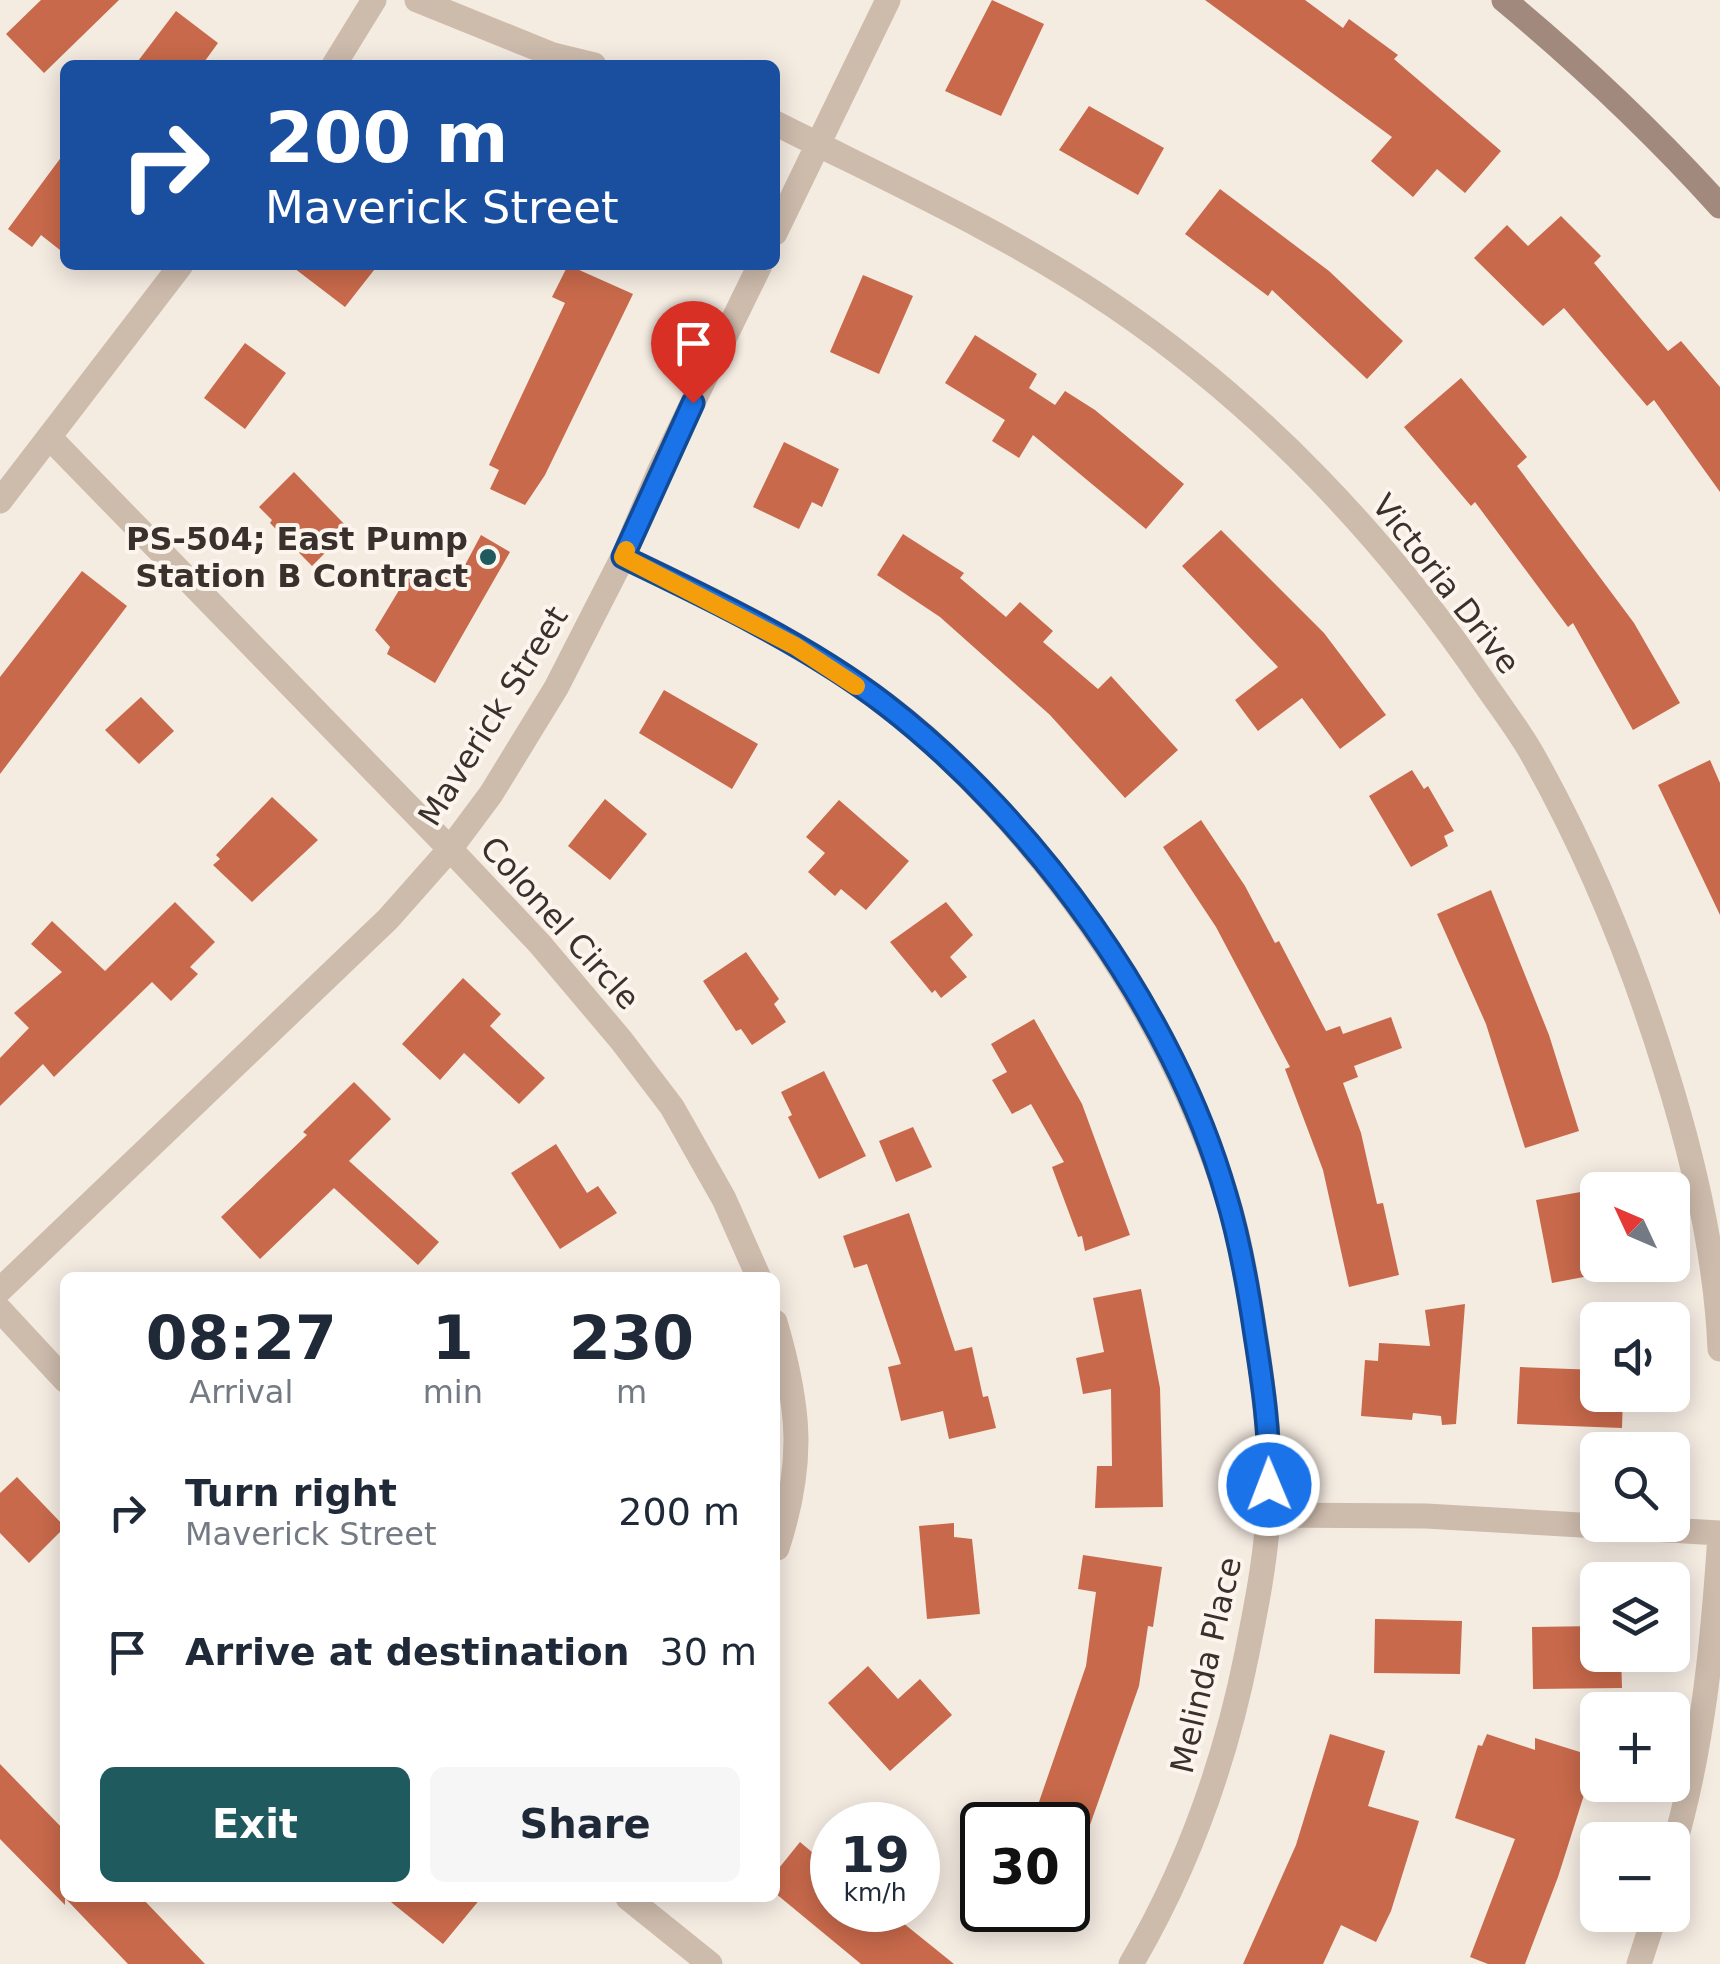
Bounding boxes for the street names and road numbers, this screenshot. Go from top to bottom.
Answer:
street label: Victoria Drive [1364,487,1528,681]
street label: Maverick Street [410,599,576,833]
street label: Colonel Circle [473,829,647,1017]
street label: Melinda Place [1163,1553,1249,1777]

